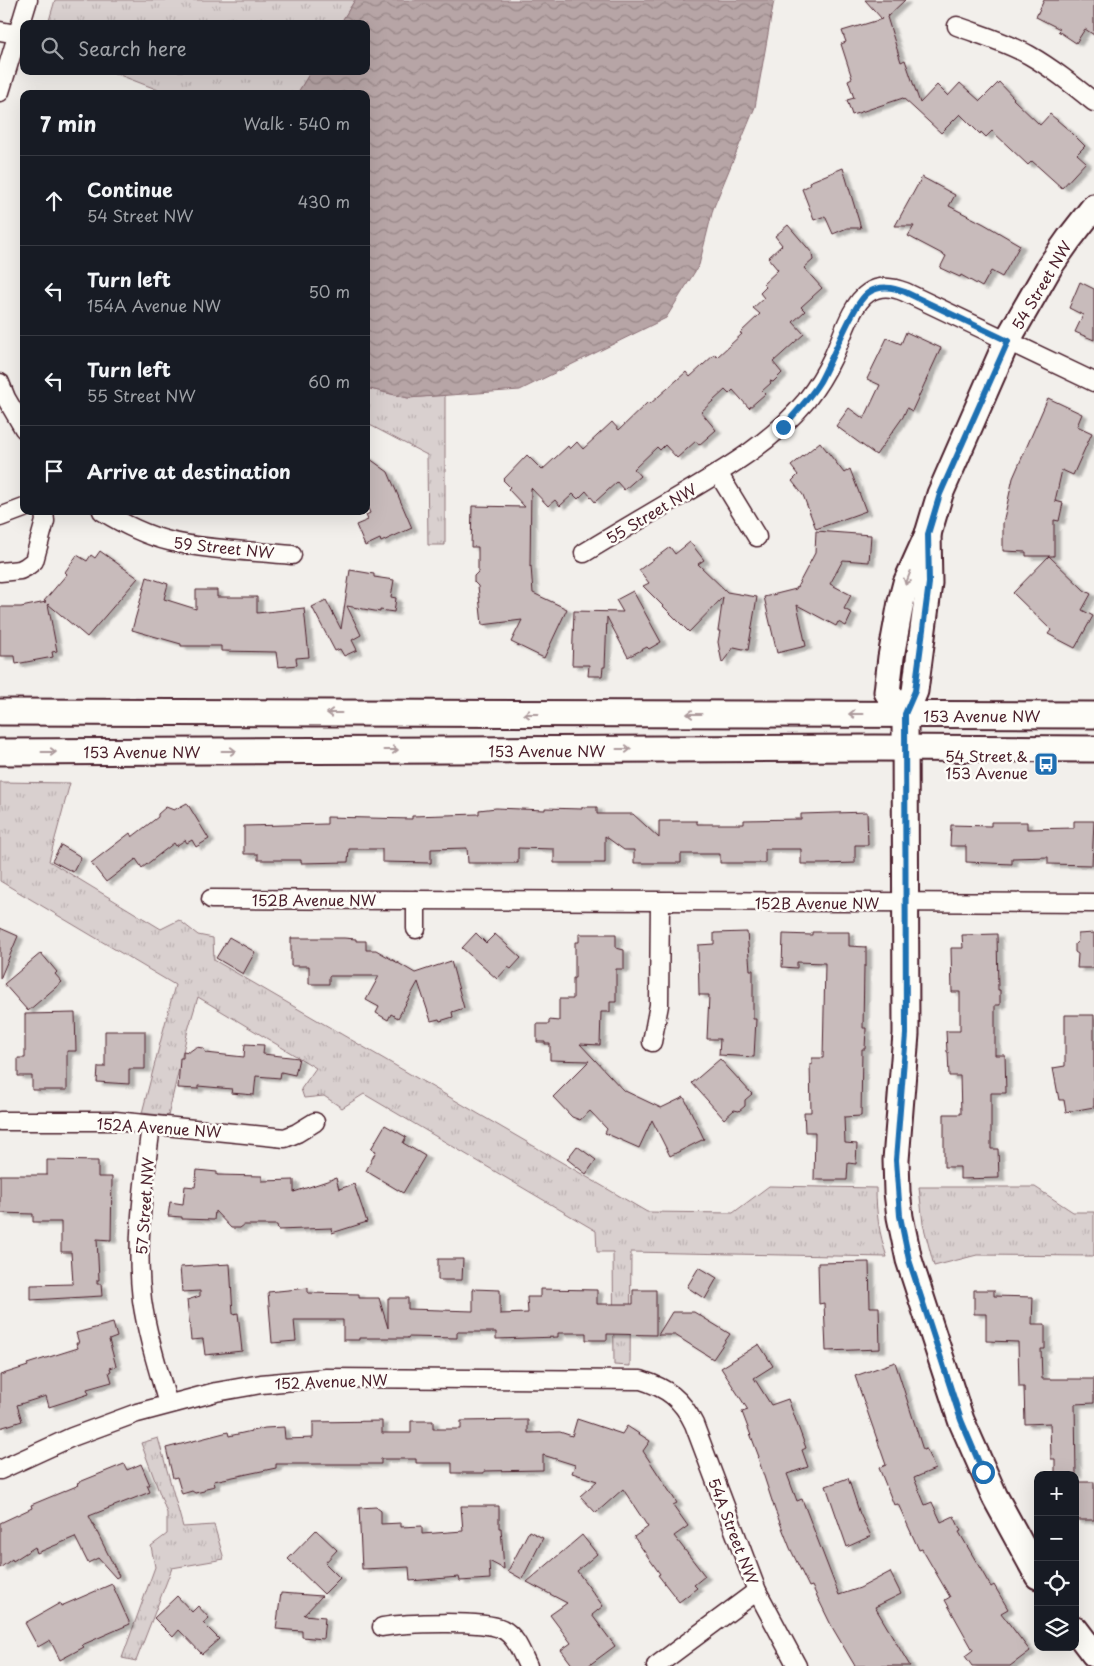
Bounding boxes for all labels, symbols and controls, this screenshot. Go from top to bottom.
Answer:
search box [20,20,370,75]
icon: search [38,34,66,62]
text: Search here [78,34,187,62]
text: 7 min [40,107,96,139]
text: Walk · 540 m [244,111,350,135]
text: Continue [87,175,173,203]
icon: ahead [40,187,68,215]
text: 430 m [298,189,350,213]
text: 54 Street NW [87,203,194,227]
street label: 54 Street NW [1005,236,1077,334]
text: Turn left [87,265,171,293]
icon: left [40,277,68,305]
text: 50 m [309,279,350,303]
text: 154A Avenue NW [87,293,221,317]
text: Turn left [87,355,171,383]
icon: left [40,367,68,395]
text: 60 m [308,369,350,393]
text: 55 Street NW [87,383,196,407]
route end [772,416,795,439]
icon: arrive [40,457,68,485]
text: Arrive at destination [87,457,291,485]
street label: 55 Street NW [601,477,701,549]
street label: 59 Street NW [173,530,275,564]
one-way arrow [903,570,912,585]
street label: 153 Avenue NW [924,704,1040,727]
one-way arrow [326,708,342,718]
one-way arrow [524,709,540,719]
one-way arrow [686,709,702,719]
one-way arrow [849,709,865,719]
street label: 153 Avenue NW [489,739,605,762]
street label: 153 Avenue NW [84,740,200,763]
one-way arrow [615,744,631,754]
place label: 54 Street & 153 Avenue [945,744,1028,784]
one-way arrow [382,745,399,755]
one-way arrow [220,746,236,756]
one-way arrow [40,747,56,757]
bus stop icon: 54 Street & 153 Avenue [1033,751,1059,777]
street label: 152B Avenue NW [252,888,377,911]
street label: 152B Avenue NW [755,891,880,914]
street label: 152A Avenue NW [96,1111,223,1143]
street label: 57 Street NW [129,1156,159,1256]
street label: 152 Avenue NW [274,1368,389,1394]
route start [972,1461,995,1484]
map controls [1034,1471,1079,1651]
button: + [1034,1471,1079,1516]
street label: 54A Street NW [703,1474,765,1588]
button: − [1034,1516,1079,1561]
button: locate [1034,1561,1079,1606]
button: layers [1034,1606,1079,1651]

